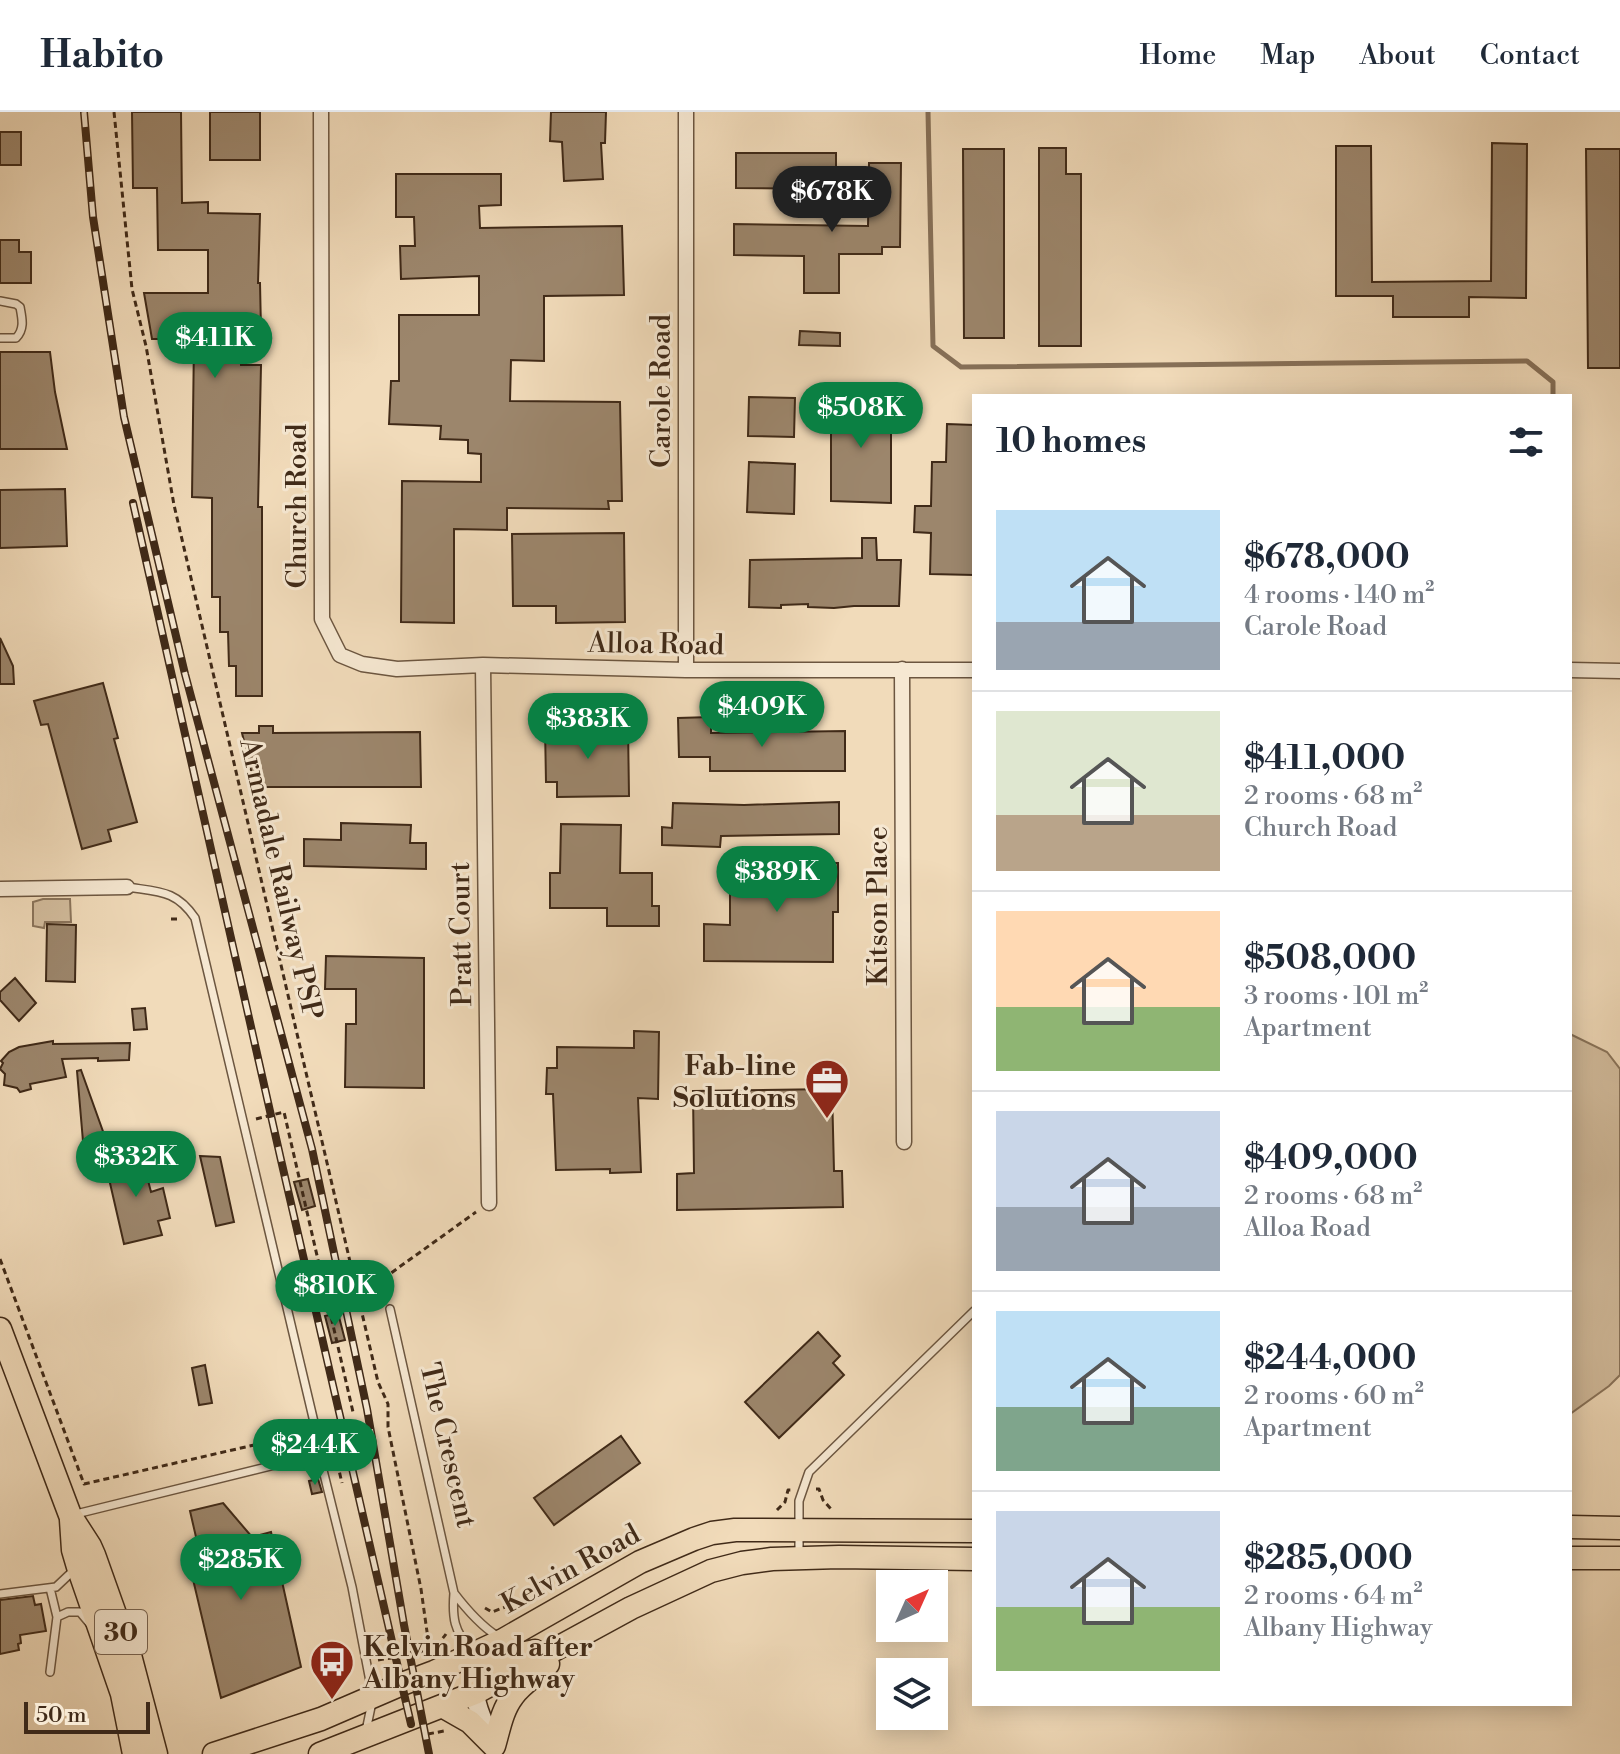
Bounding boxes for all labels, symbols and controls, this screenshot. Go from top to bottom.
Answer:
text: Habito [40,32,164,79]
text: Home [1140,38,1216,73]
text: Map [1260,38,1315,73]
text: About [1359,38,1436,73]
text: Contact [1480,38,1580,73]
pin: $678K [776,166,888,234]
text: $678K [790,176,874,208]
pin: $411K [159,312,271,380]
street label: Carole Road [644,314,679,468]
text: $411K [175,322,255,354]
pin: $508K [805,382,917,450]
text: $508K [817,392,905,424]
icon: filters [1504,420,1548,464]
text: 10 homes [996,421,1146,463]
street label: Church Road [280,423,315,588]
text: $678,000 [1244,537,1410,579]
icon: home [1060,542,1156,638]
text: 4 rooms · 140 m² [1244,579,1434,611]
text: Carole Road [1244,611,1387,643]
street label: Alloa Road [586,626,725,663]
pin: $409K [706,681,818,749]
text: $409K [717,691,807,723]
pin: $383K [532,693,644,761]
text: $383K [546,703,630,735]
street label: Armadale Railway PSP [231,734,330,1023]
text: $411,000 [1244,738,1405,780]
icon: home [1060,743,1156,839]
text: 2 rooms · 68 m² [1244,780,1422,812]
text: Church Road [1244,812,1397,844]
street label: Kitson Place [861,826,896,986]
pin: $389K [721,846,833,914]
text: $389K [734,856,820,888]
street label: Pratt Court [443,861,480,1007]
text: $508,000 [1244,938,1416,980]
icon: home [1060,943,1156,1039]
text: 3 rooms · 101 m² [1244,980,1428,1012]
text: Apartment [1244,1012,1372,1044]
place label: Fab-line Solutions [673,1049,796,1116]
office icon: Fab-line Solutions [803,1057,851,1120]
pin: $332K [80,1131,192,1199]
text: $409,000 [1244,1138,1418,1180]
text: $332K [94,1141,178,1173]
icon: home [1060,1143,1156,1239]
text: 2 rooms · 68 m² [1244,1180,1422,1212]
text: Alloa Road [1244,1212,1371,1244]
pin: $810K [279,1260,391,1328]
text: $810K [293,1270,377,1302]
text: $244,000 [1244,1338,1416,1380]
icon: home [1060,1343,1156,1439]
street label: The Crescent [412,1359,484,1531]
text: 2 rooms · 60 m² [1244,1380,1424,1412]
text: Apartment [1244,1412,1372,1444]
pin: $244K [259,1419,371,1487]
text: $244K [271,1429,359,1461]
street label: Kelvin Road [495,1517,646,1622]
pin: $285K [185,1534,297,1602]
text: $285,000 [1244,1538,1413,1580]
icon: home [1060,1543,1156,1639]
text: $285K [198,1544,284,1576]
north arrow [876,1570,948,1642]
map controls [876,1570,948,1730]
text: 2 rooms · 64 m² [1244,1580,1423,1612]
road number: 30 [95,1610,147,1654]
text: Albany Highway [1244,1612,1433,1644]
place label: Kelvin Road after Albany Highway [362,1630,593,1697]
bus stop icon: Kelvin Road after Albany Highway [308,1638,356,1701]
button: layers [876,1658,948,1730]
scale bar [24,1698,150,1734]
text: 50 m [36,1702,87,1729]

